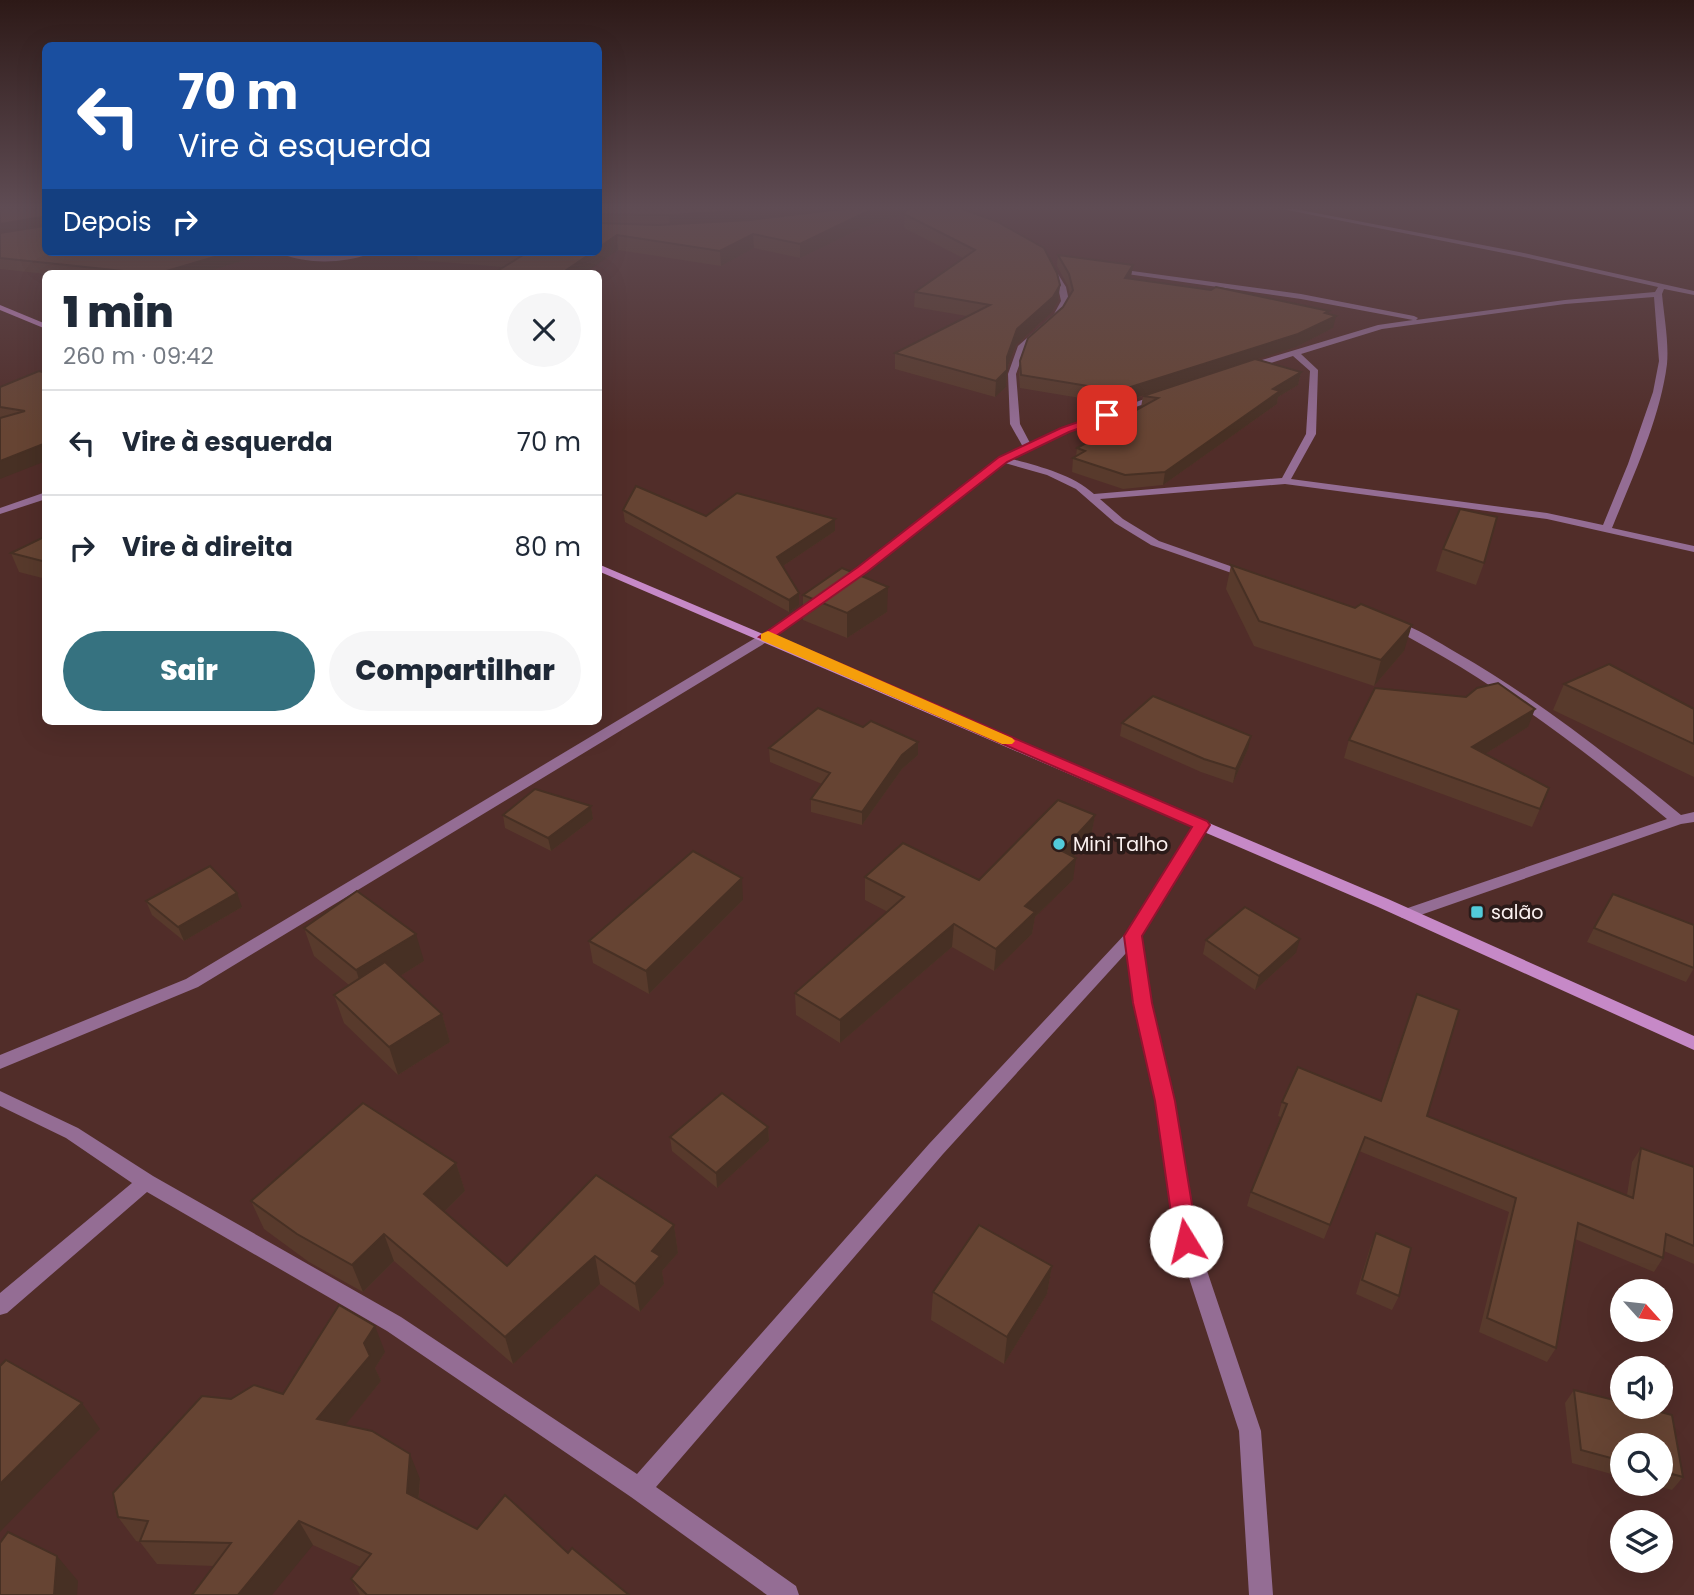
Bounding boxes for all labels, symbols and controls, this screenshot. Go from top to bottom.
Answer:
text: 70 m [178,58,298,126]
icon: left [63,70,154,161]
text: Vire à esquerda [178,123,432,168]
icon: right [166,203,204,241]
text: Depois [63,204,152,240]
text: 1 min [63,283,174,342]
button: close [507,293,581,367]
text: 260 m · 09:42 [63,340,214,372]
pin [1077,385,1137,445]
icon: arrive [1088,396,1126,434]
icon: left [63,424,101,462]
text: Vire à esquerda [122,424,333,460]
text: 70 m [517,424,581,460]
icon: right [63,529,101,567]
text: Vire à direita [122,529,293,565]
text: 80 m [515,529,581,565]
button: Sair [63,631,315,711]
button: Compartilhar [329,631,581,711]
place label: Mini Talho [1073,831,1168,858]
marker: Mini Talho [1051,836,1067,852]
place label: salão [1491,899,1543,926]
marker: salão [1469,904,1485,920]
position arrow [1149,1204,1223,1278]
north arrow [1610,1279,1673,1342]
map controls [1610,1279,1673,1573]
button: sound [1610,1356,1673,1419]
button: search [1610,1433,1673,1496]
button: layers [1610,1510,1673,1573]

